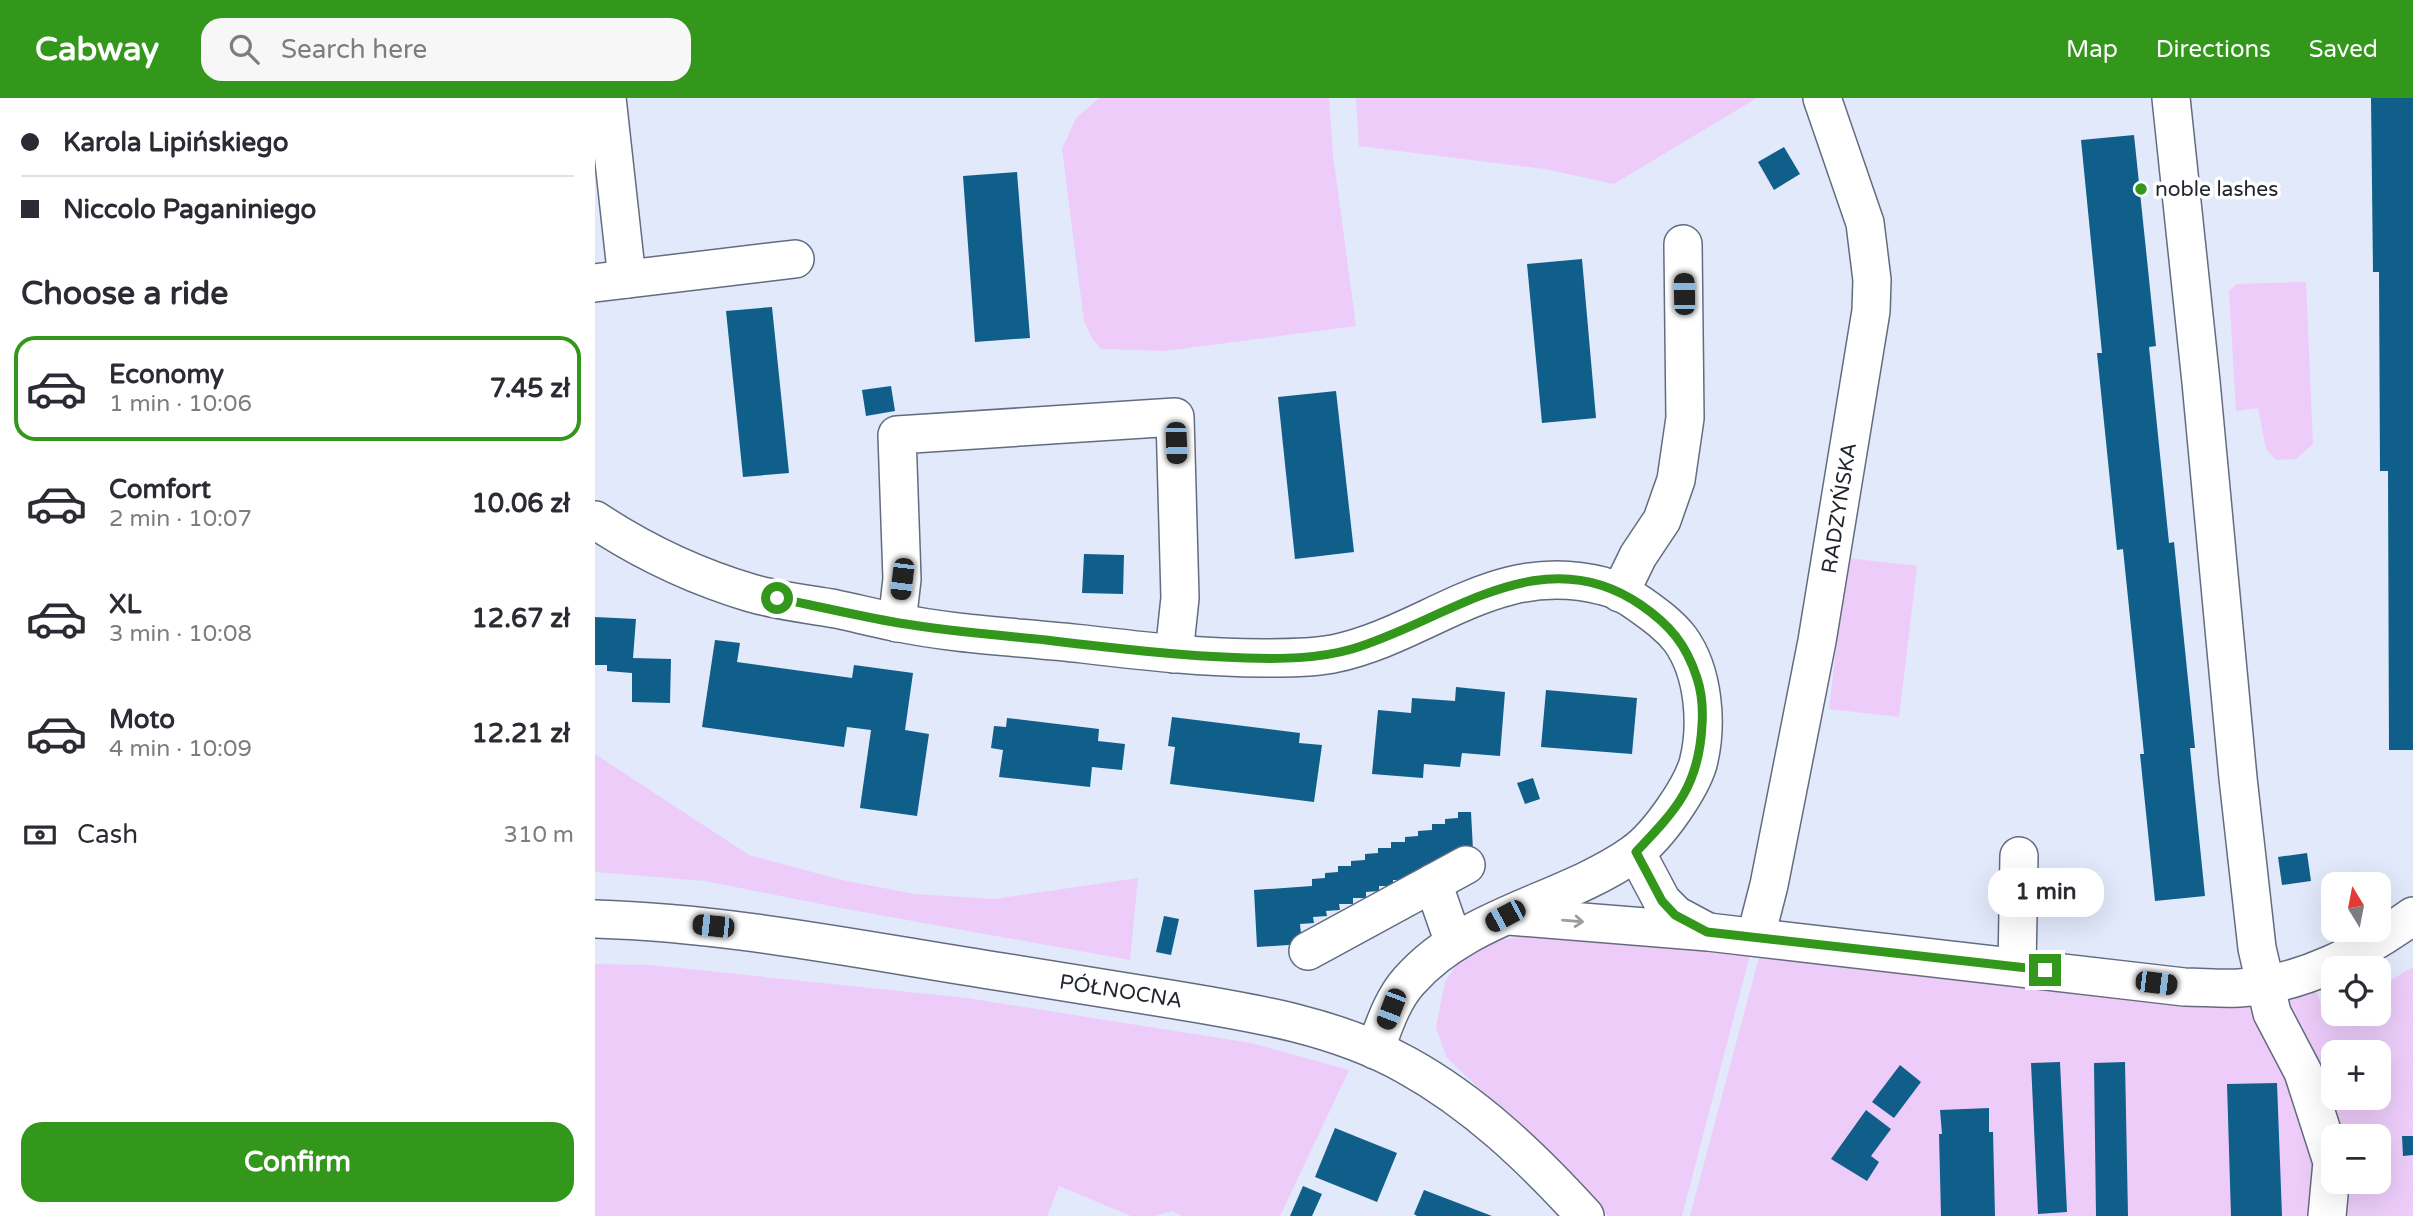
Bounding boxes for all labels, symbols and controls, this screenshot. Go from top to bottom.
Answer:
search box [201,18,691,81]
text: Cabway [35,30,159,69]
icon: search [225,30,263,68]
text: Search here [281,34,427,65]
text: Map [2066,35,2118,64]
text: Directions [2156,35,2271,64]
text: Saved [2309,35,2378,64]
text: Karola Lipińskiego [63,127,288,158]
place label: noble lashes [2155,177,2278,202]
marker: noble lashes [2133,181,2149,197]
text: Niccolo Paganiniego [63,194,316,225]
car [1674,273,1695,315]
text: Choose a ride [21,275,228,313]
icon: car [25,357,88,420]
text: Economy [109,359,224,390]
text: 7.45 zł [490,373,570,404]
text: 1 min · 10:06 [109,390,252,418]
car [1165,422,1188,464]
street label: RADZYŃSKA [1817,441,1862,575]
icon: car [25,472,88,535]
text: Comfort [109,474,211,505]
text: 10.06 zł [471,488,570,519]
text: 2 min · 10:07 [109,505,252,533]
car [890,557,915,601]
route start [761,582,793,614]
icon: car [25,587,88,650]
text: XL [109,589,141,620]
text: 12.67 zł [471,603,570,634]
text: 3 min · 10:08 [109,620,252,648]
icon: car [25,702,88,765]
text: Moto [109,704,175,735]
text: 12.21 zł [471,718,570,749]
text: 4 min · 10:09 [109,735,252,763]
icon: cash [21,816,59,854]
text: Cash [77,819,138,850]
text: 310 m [504,821,574,849]
callout: 1 min [1987,868,2103,918]
north arrow [2321,872,2391,942]
map controls [2321,872,2391,1194]
text: 1 min [2015,878,2077,906]
car [1482,897,1529,935]
car [692,913,735,939]
one-way arrow [1561,915,1584,928]
route end [2029,954,2061,986]
button: locate [2321,956,2391,1026]
street label: PÓŁNOCNA [1058,969,1184,1014]
car [2134,970,2179,996]
car [1374,986,1409,1032]
button: + [2321,1040,2391,1110]
button: Confirm [21,1122,574,1202]
button: − [2321,1124,2391,1194]

